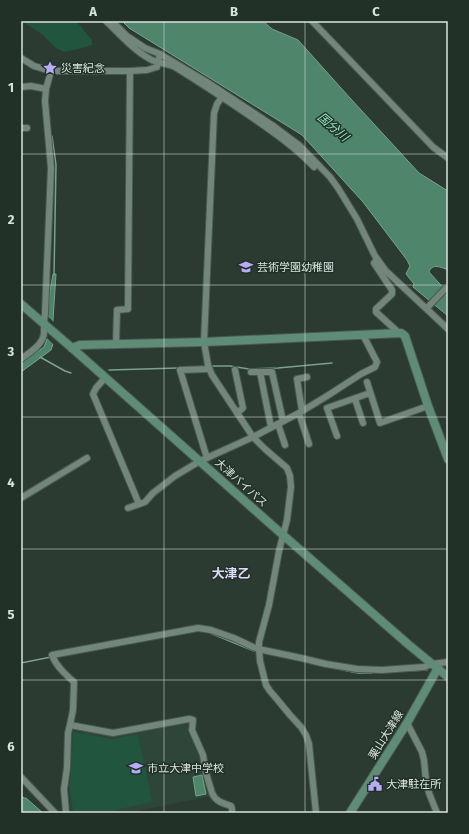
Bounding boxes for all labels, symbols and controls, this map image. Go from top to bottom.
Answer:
text: A [88,4,97,19]
text: B [230,4,238,19]
text: C [372,4,380,19]
place icon: 災害紀念 [42,60,58,76]
place label: 災害紀念 [61,62,105,75]
text: 1 [8,80,14,95]
water label: 国分川 [315,110,353,145]
text: 2 [8,212,15,227]
school or university icon: 芸術学園幼稚園 [238,259,254,275]
place label: 芸術学園幼稚園 [257,261,334,274]
text: 3 [7,344,15,359]
street label: 大津バイパス [212,456,270,510]
text: 4 [7,475,15,490]
district label: 大津乙 [211,566,251,581]
text: 5 [8,607,15,622]
street label: 栗山大津線 [366,708,406,762]
text: 6 [7,739,15,754]
school or university icon: 市立大津中学校 [128,760,144,776]
place label: 市立大津中学校 [147,762,224,775]
public building icon: 大津駐在所 [367,776,383,792]
place label: 大津駐在所 [386,778,442,791]

